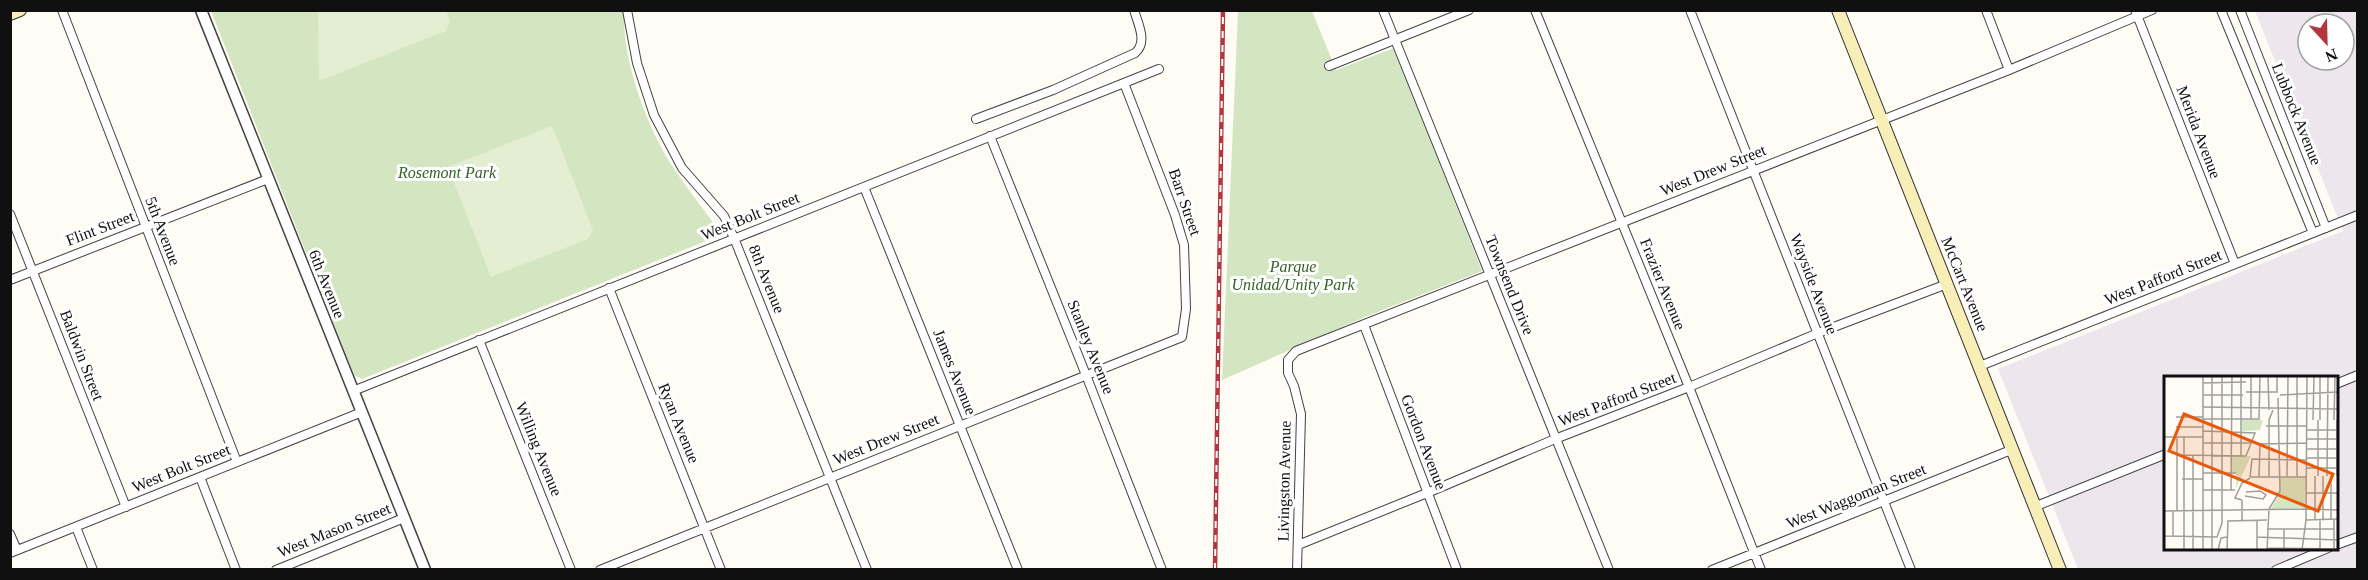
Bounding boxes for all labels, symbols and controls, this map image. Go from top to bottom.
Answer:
north arrow [2296,12,2356,72]
text: N [2322,45,2340,66]
street label: Lubbock Avenue [2269,60,2325,168]
street label: Merida Avenue [2174,83,2224,181]
street label: West Drew Street [1658,141,1769,199]
park label: Rosemont Park [397,164,497,181]
street label: Barr Street [1166,166,1205,238]
street label: West Bolt Street [698,188,802,243]
street label: 5th Avenue [142,194,184,268]
street label: Flint Street [64,207,137,249]
street label: Wayside Avenue [1786,231,1841,337]
street label: Townsend Drive [1482,233,1538,337]
street label: McCart Avenue [1938,234,1992,334]
street label: Frazier Avenue [1637,236,1689,332]
street label: 8th Avenue [746,242,788,316]
street label: West Pafford Street [2102,246,2224,308]
street label: 6th Avenue [306,247,348,321]
park label: Parque Unidad/Unity Park [1231,258,1355,294]
street label: Stanley Avenue [1064,298,1118,397]
street label: Baldwin Street [57,307,107,403]
street label: James Avenue [930,327,980,417]
street label: West Pafford Street [1556,369,1679,429]
inset map [2164,376,2338,550]
street label: Ryan Avenue [654,380,703,466]
street label: Gordon Avenue [1398,392,1450,492]
street label: Willing Avenue [511,399,566,499]
street label: West Drew Street [831,410,942,468]
street label: Livingston Avenue [1274,420,1295,542]
street label: West Bolt Street [129,440,233,495]
street label: West Waggoman Street [1784,460,1929,533]
street label: West Mason Street [275,499,394,560]

